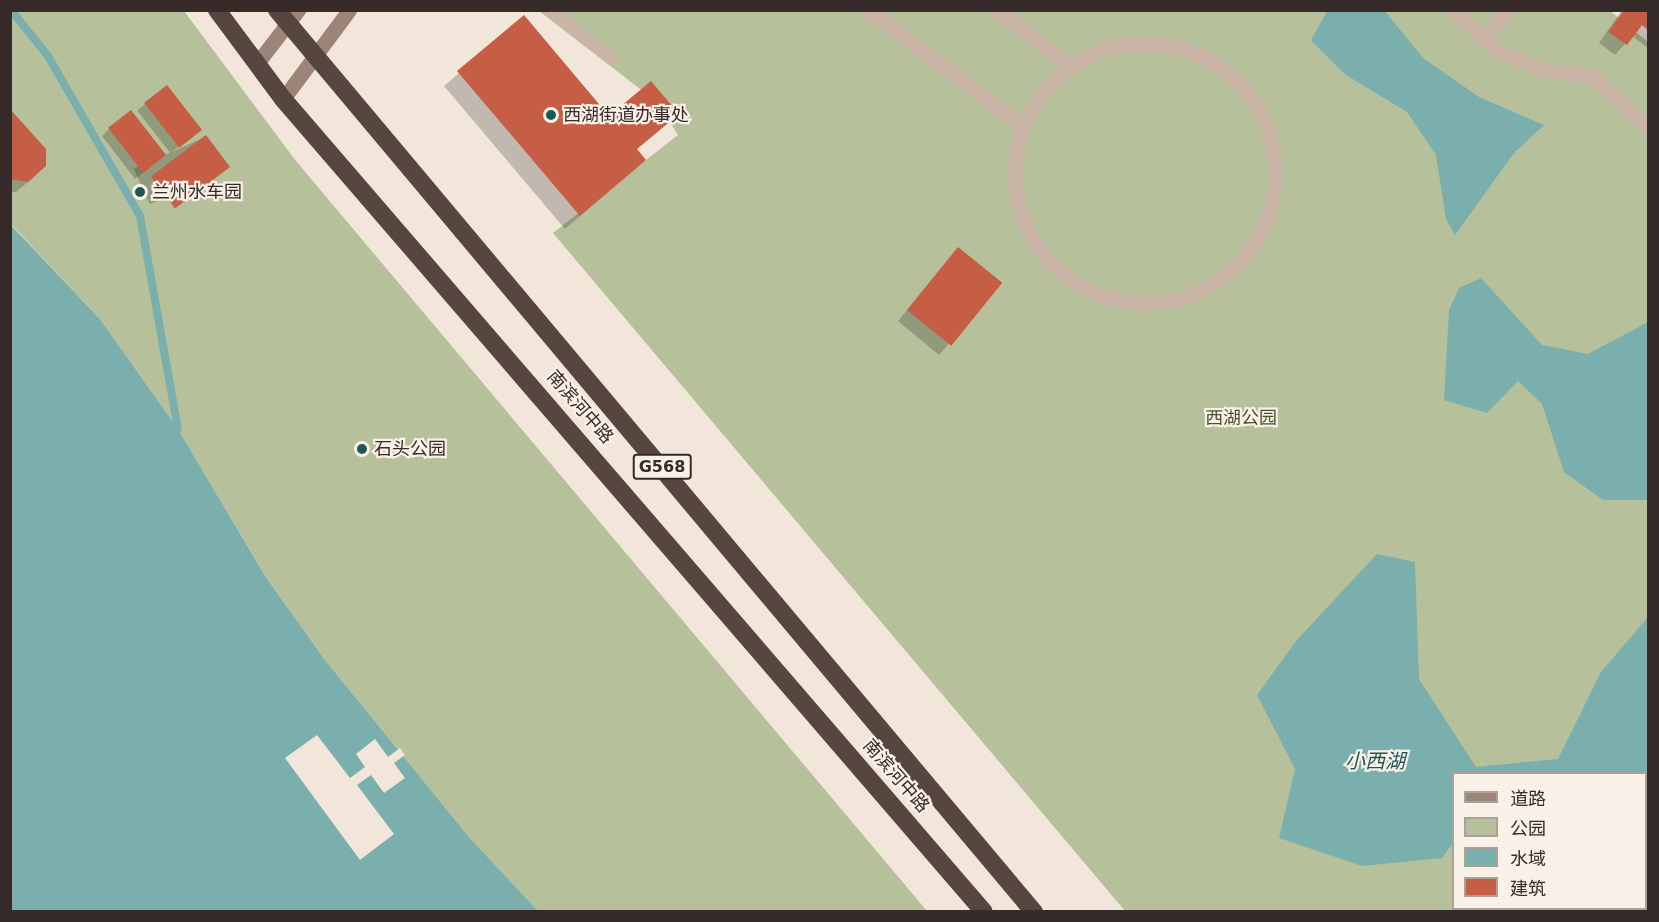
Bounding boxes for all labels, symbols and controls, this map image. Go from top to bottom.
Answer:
place label: 西湖街道办事处 [563,104,689,126]
marker: 西湖街道办事处 [544,108,558,122]
place label: 兰州水车园 [152,181,242,203]
marker: 兰州水车园 [133,185,147,199]
street label: 南滨河中路 [542,366,618,448]
park label: 西湖公园 [1205,407,1277,429]
place label: 石头公园 [374,438,446,460]
marker: 石头公园 [355,442,369,456]
road number: G568 [632,454,692,480]
street label: 南滨河中路 [858,735,934,817]
water label: 小西湖 [1345,749,1405,773]
legend [1452,772,1647,910]
text: 道路 [1510,788,1546,809]
text: 公园 [1510,818,1546,839]
text: 水域 [1510,848,1546,869]
text: 建筑 [1510,878,1546,899]

